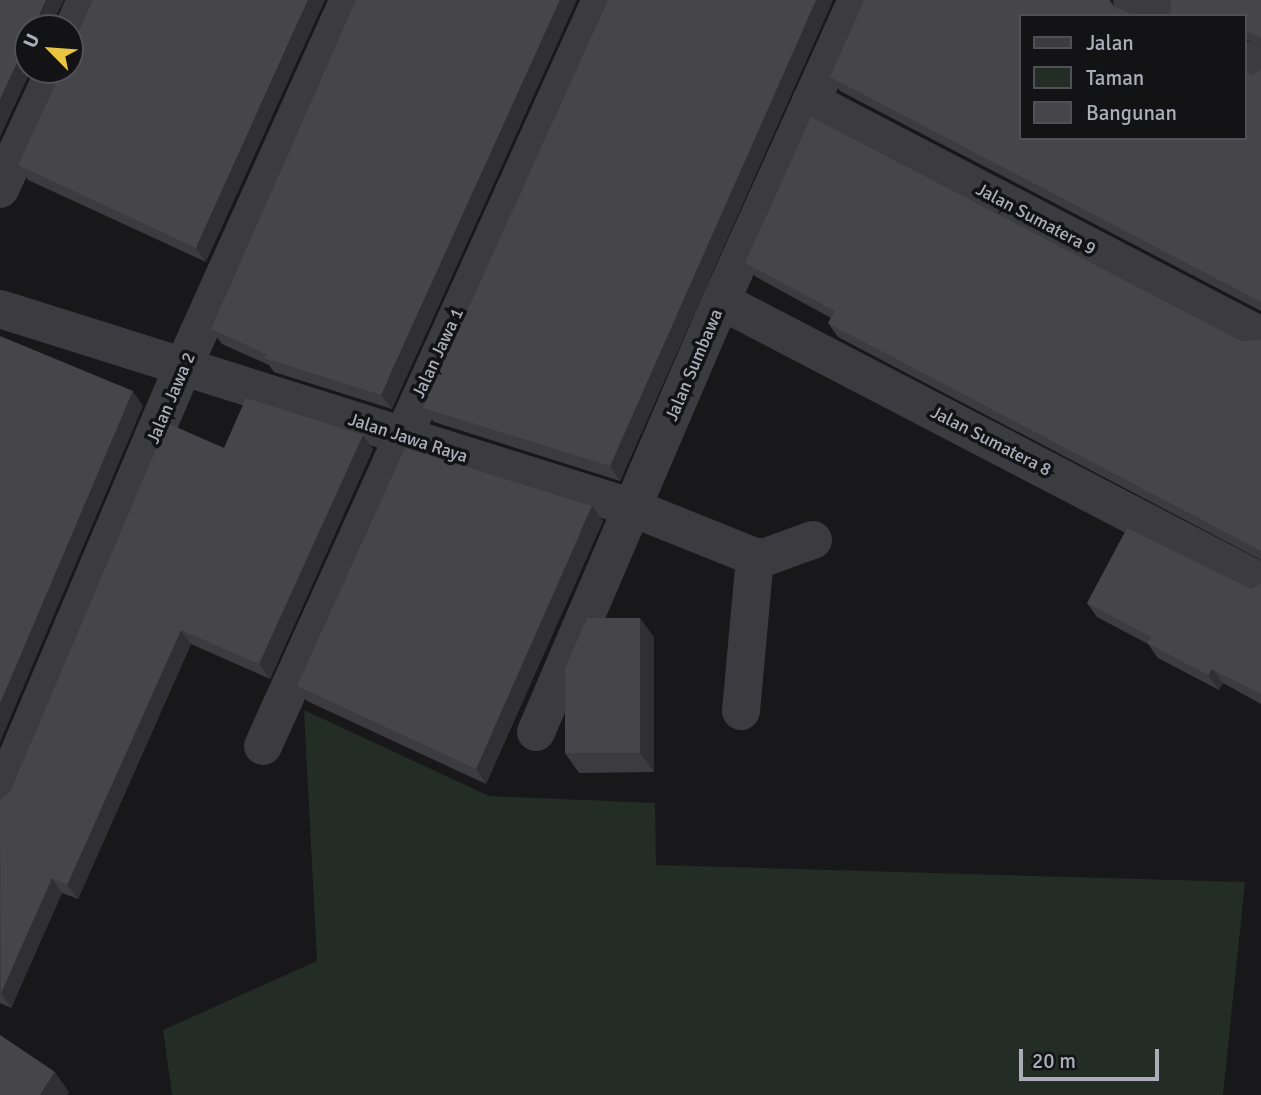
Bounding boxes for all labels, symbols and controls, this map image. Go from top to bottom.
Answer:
north arrow [14,14,84,84]
legend [1020,14,1247,140]
text: U [18,30,45,52]
text: Jalan [1086,30,1134,56]
text: Taman [1086,65,1144,91]
text: Bangunan [1086,100,1177,126]
street label: Jalan Sumatera 9 [972,178,1100,260]
street label: Jalan Jawa 1 [408,304,468,402]
street label: Jalan Sumbawa [661,306,727,424]
street label: Jalan Jawa 2 [142,349,200,447]
street label: Jalan Sumatera 8 [927,401,1055,481]
street label: Jalan Jawa Raya [346,409,470,467]
scale bar [1023,1036,1163,1080]
text: 20 m [1032,1048,1076,1074]

